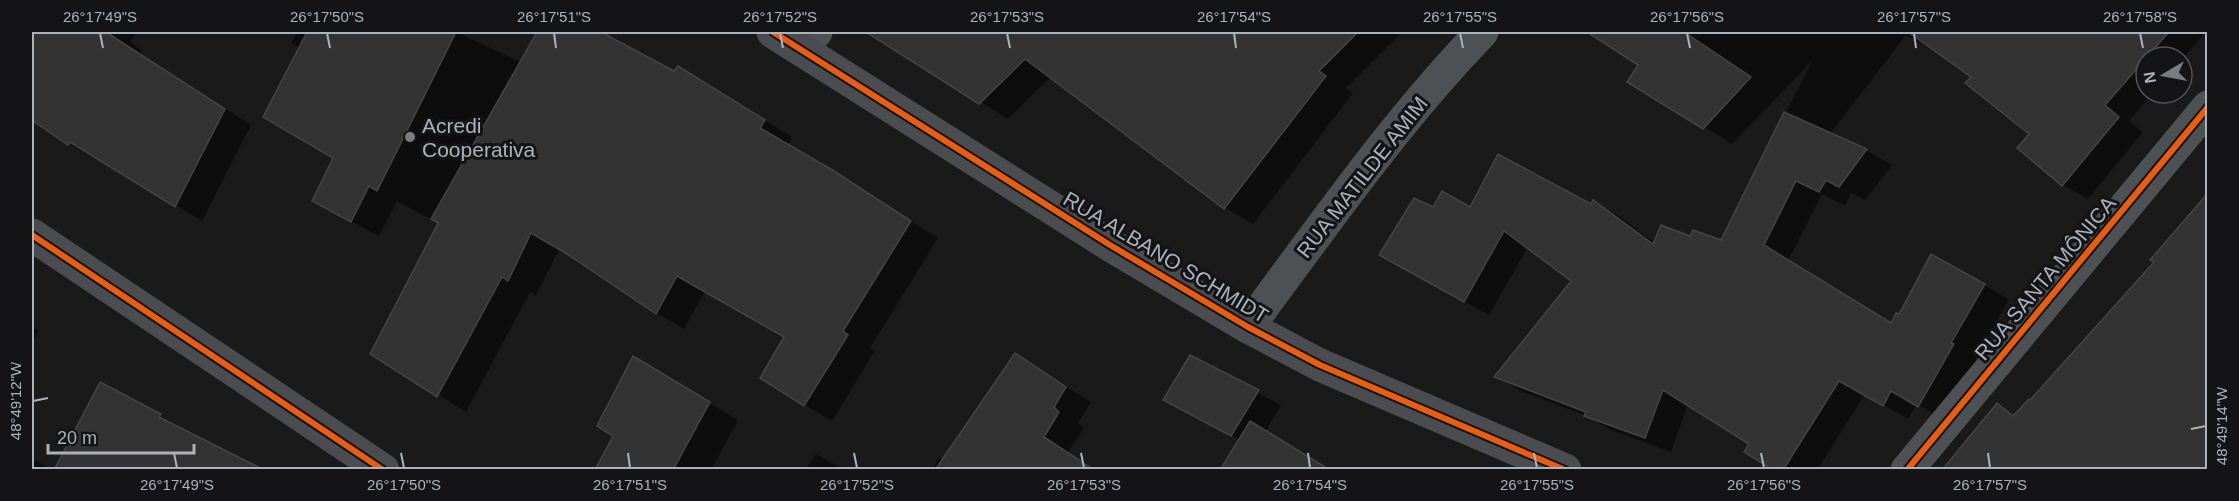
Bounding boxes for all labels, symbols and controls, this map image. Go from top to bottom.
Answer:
text: 26°17'49"S [63,8,137,25]
text: 26°17'50"S [290,8,364,25]
text: 26°17'51"S [517,8,591,25]
text: 26°17'52"S [743,8,817,25]
text: 26°17'53"S [970,8,1044,25]
text: 26°17'54"S [1197,8,1271,25]
text: 26°17'55"S [1423,8,1497,25]
text: 26°17'56"S [1650,8,1724,25]
text: 26°17'57"S [1877,8,1951,25]
text: 26°17'58"S [2103,8,2177,25]
north arrow [2134,45,2194,105]
text: N [2140,70,2159,85]
street label: RUA MATILDE AMIM [1292,92,1432,262]
place label: Acredi Cooperativa [422,114,536,161]
marker: Acredi Cooperativa [403,130,417,144]
street label: RUA ALBANO SCHMIDT [1060,187,1273,327]
street label: RUA SANTA MÔNICA [1970,192,2120,364]
text: 48°49'12"W [7,361,24,440]
text: 48°49'14"W [2213,386,2230,465]
scale bar [48,417,194,455]
text: 20 m [57,428,97,448]
text: 26°17'49"S [140,476,214,493]
text: 26°17'50"S [367,476,441,493]
text: 26°17'51"S [593,476,667,493]
text: 26°17'52"S [820,476,894,493]
text: 26°17'53"S [1047,476,1121,493]
text: 26°17'54"S [1273,476,1347,493]
text: 26°17'55"S [1500,476,1574,493]
text: 26°17'56"S [1727,476,1801,493]
text: 26°17'57"S [1953,476,2027,493]

